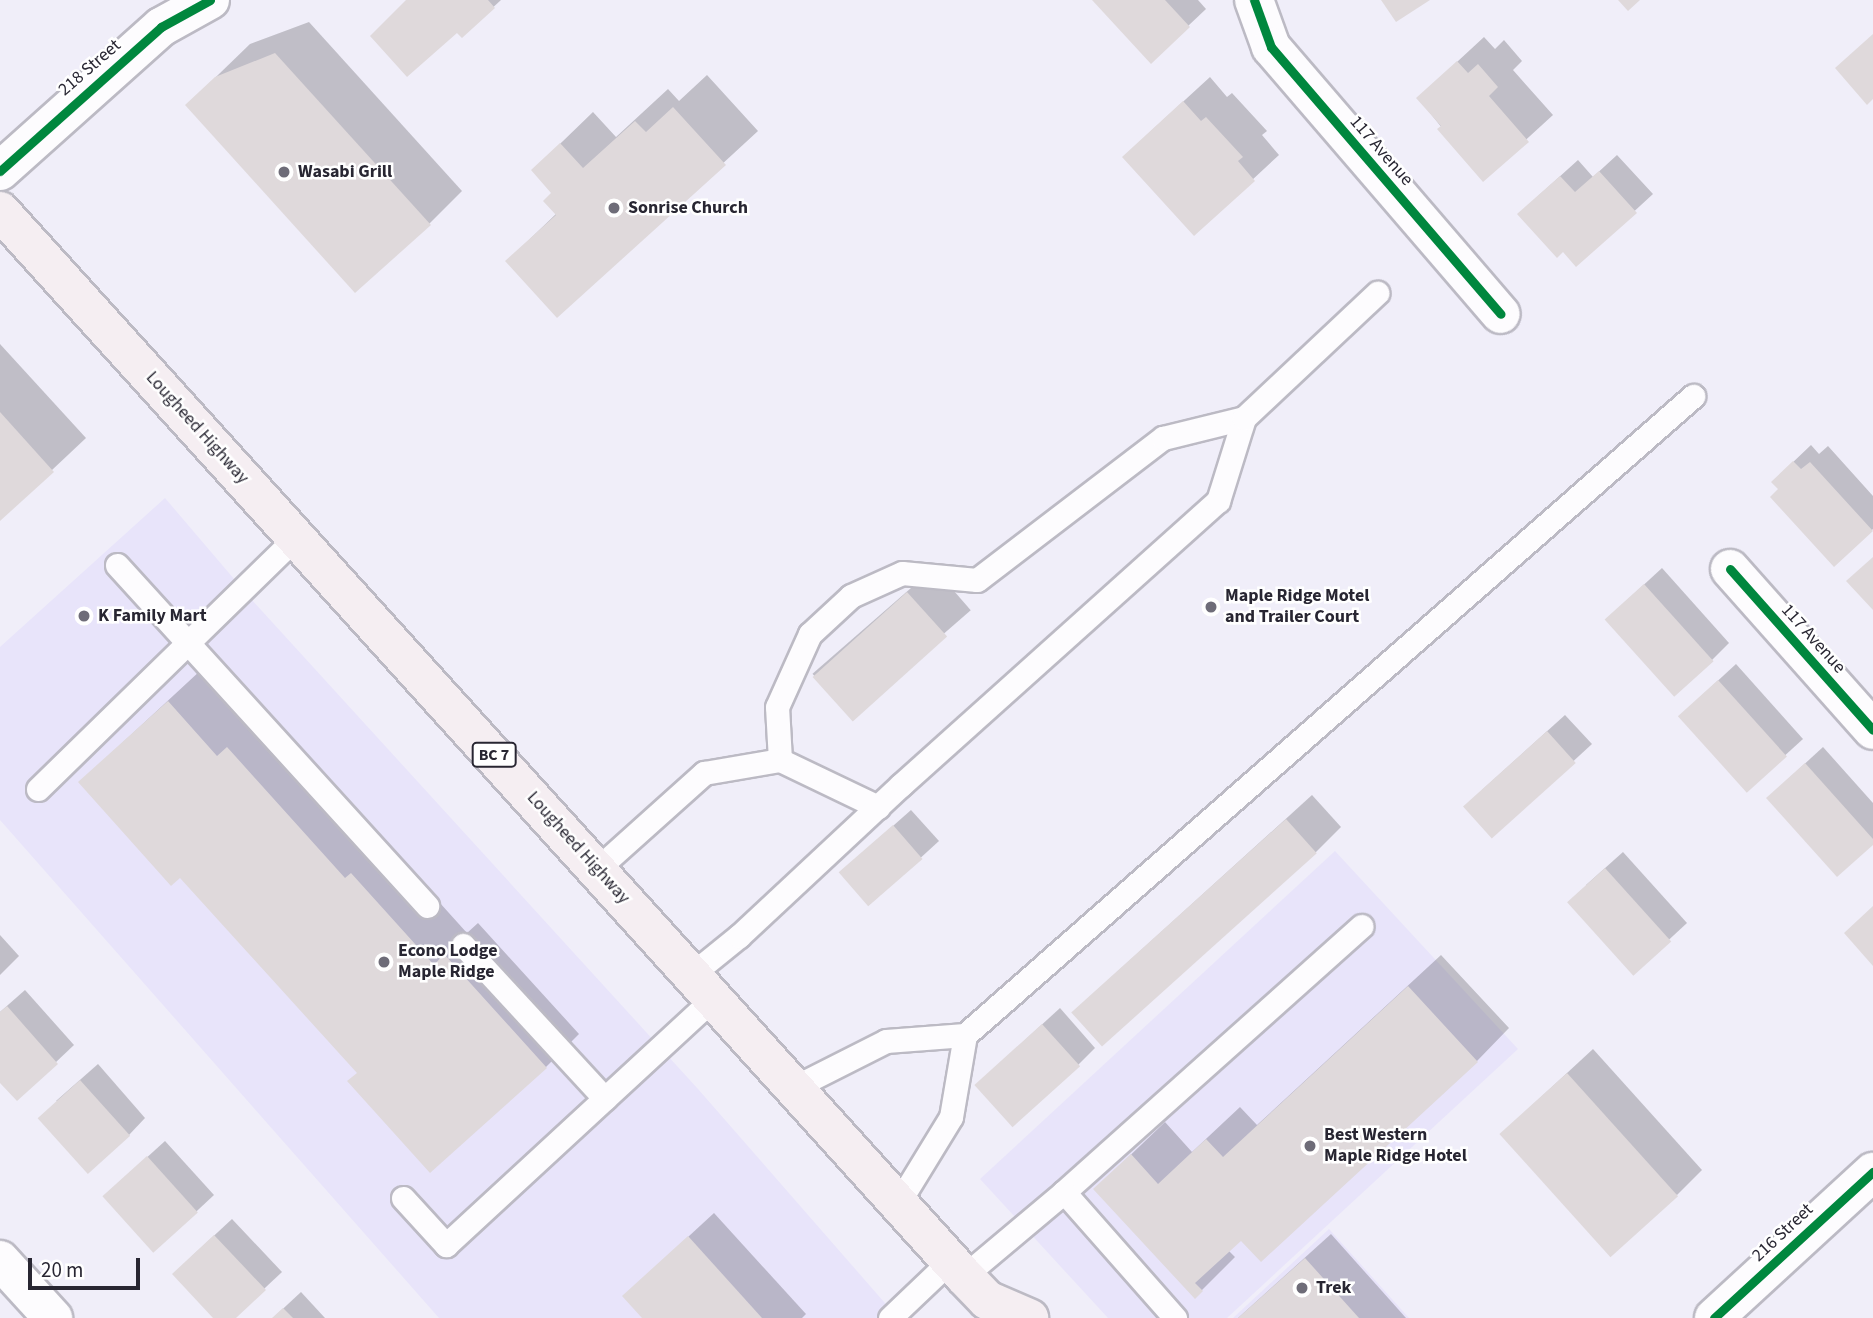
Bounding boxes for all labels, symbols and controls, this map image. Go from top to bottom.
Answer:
street label: 218 Street [54,35,126,101]
street label: 117 Avenue [1345,111,1417,191]
place label: Wasabi Grill [298,161,392,183]
marker: Wasabi Grill [276,164,292,180]
place label: Sonrise Church [628,197,748,219]
marker: Sonrise Church [606,200,622,216]
street label: Lougheed Highway [141,367,253,489]
place label: Maple Ridge Motel and Trailer Court [1225,586,1369,628]
marker: Maple Ridge Motel and Trailer Court [1203,599,1219,615]
street label: 117 Avenue [1776,600,1850,678]
place label: K Family Mart [98,605,207,627]
marker: K Family Mart [76,608,92,624]
road number: BC 7 [471,742,517,768]
street label: Lougheed Highway [522,787,634,909]
place label: Econo Lodge Maple Ridge [398,941,497,984]
marker: Econo Lodge Maple Ridge [376,954,392,970]
place label: Best Western Maple Ridge Hotel [1324,1125,1467,1168]
marker: Best Western Maple Ridge Hotel [1302,1138,1318,1154]
street label: 216 Street [1748,1199,1818,1267]
scale bar [32,1244,144,1288]
text: 20 m [41,1255,83,1285]
place label: Trek [1316,1277,1351,1299]
marker: Trek [1294,1280,1310,1296]

